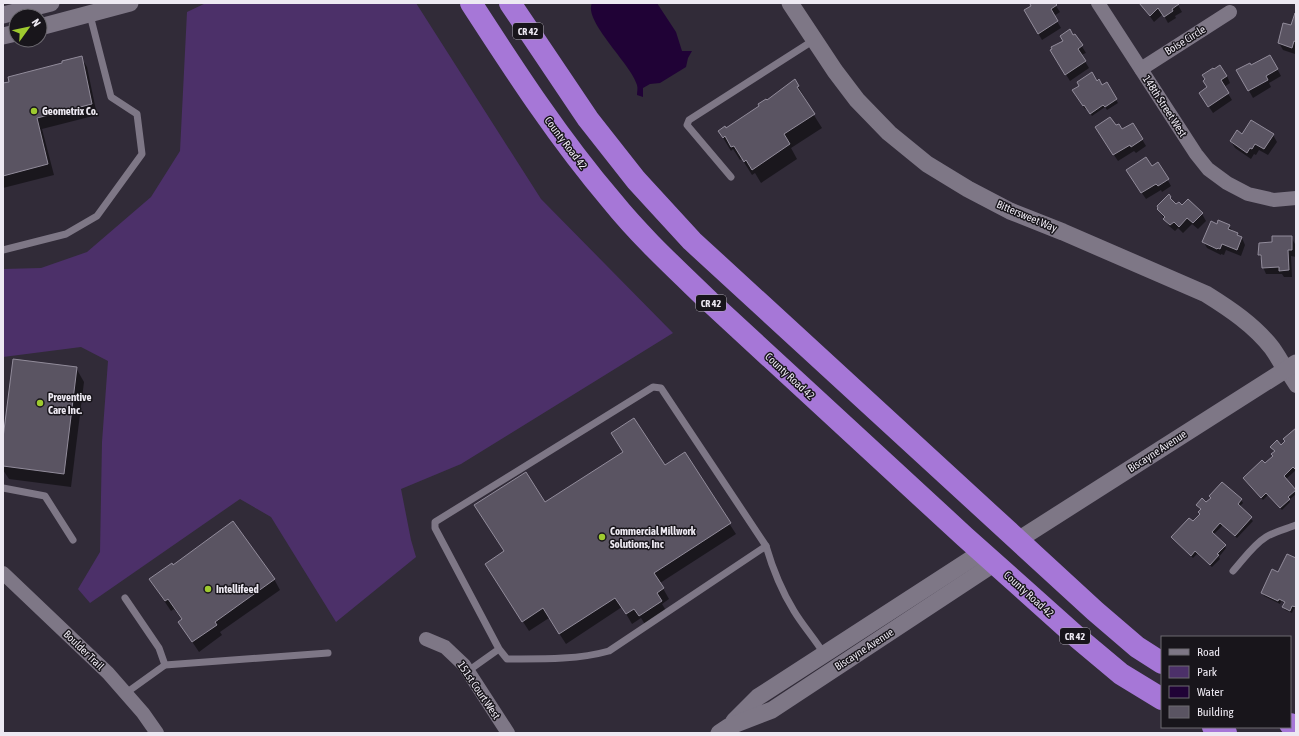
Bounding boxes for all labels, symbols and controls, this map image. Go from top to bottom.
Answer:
north arrow [8,8,48,48]
text: N [30,17,43,29]
road number: CR 42 [513,23,543,39]
street label: Boise Circle [1162,23,1208,57]
street label: 148th Street West [1141,73,1189,139]
place label: Geometrix Co. [42,105,98,117]
marker: Geometrix Co. [29,106,39,116]
street label: County Road 42 [542,114,590,172]
street label: Bittersweet Way [995,198,1059,234]
road number: CR 42 [696,295,726,311]
street label: County Road 42 [763,350,817,402]
place label: Preventive Care Inc. [48,391,91,416]
marker: Preventive Care Inc. [35,398,45,408]
street label: Biscayne Avenue [1125,428,1189,474]
place label: Commercial Millwork Solutions, Inc [610,525,696,550]
marker: Commercial Millwork Solutions, Inc [597,532,607,542]
street label: County Road 42 [1002,569,1056,619]
place label: Intellifeed [216,583,259,595]
marker: Intellifeed [203,584,213,594]
street label: Biscayne Avenue [832,626,896,672]
street label: Boulder Trail [61,628,107,672]
road number: CR 42 [1060,628,1090,644]
legend [1161,636,1291,728]
text: Road [1197,645,1220,659]
street label: 151st Court West [455,659,503,721]
text: Park [1197,665,1218,679]
text: Water [1197,685,1224,699]
text: Building [1197,705,1235,719]

